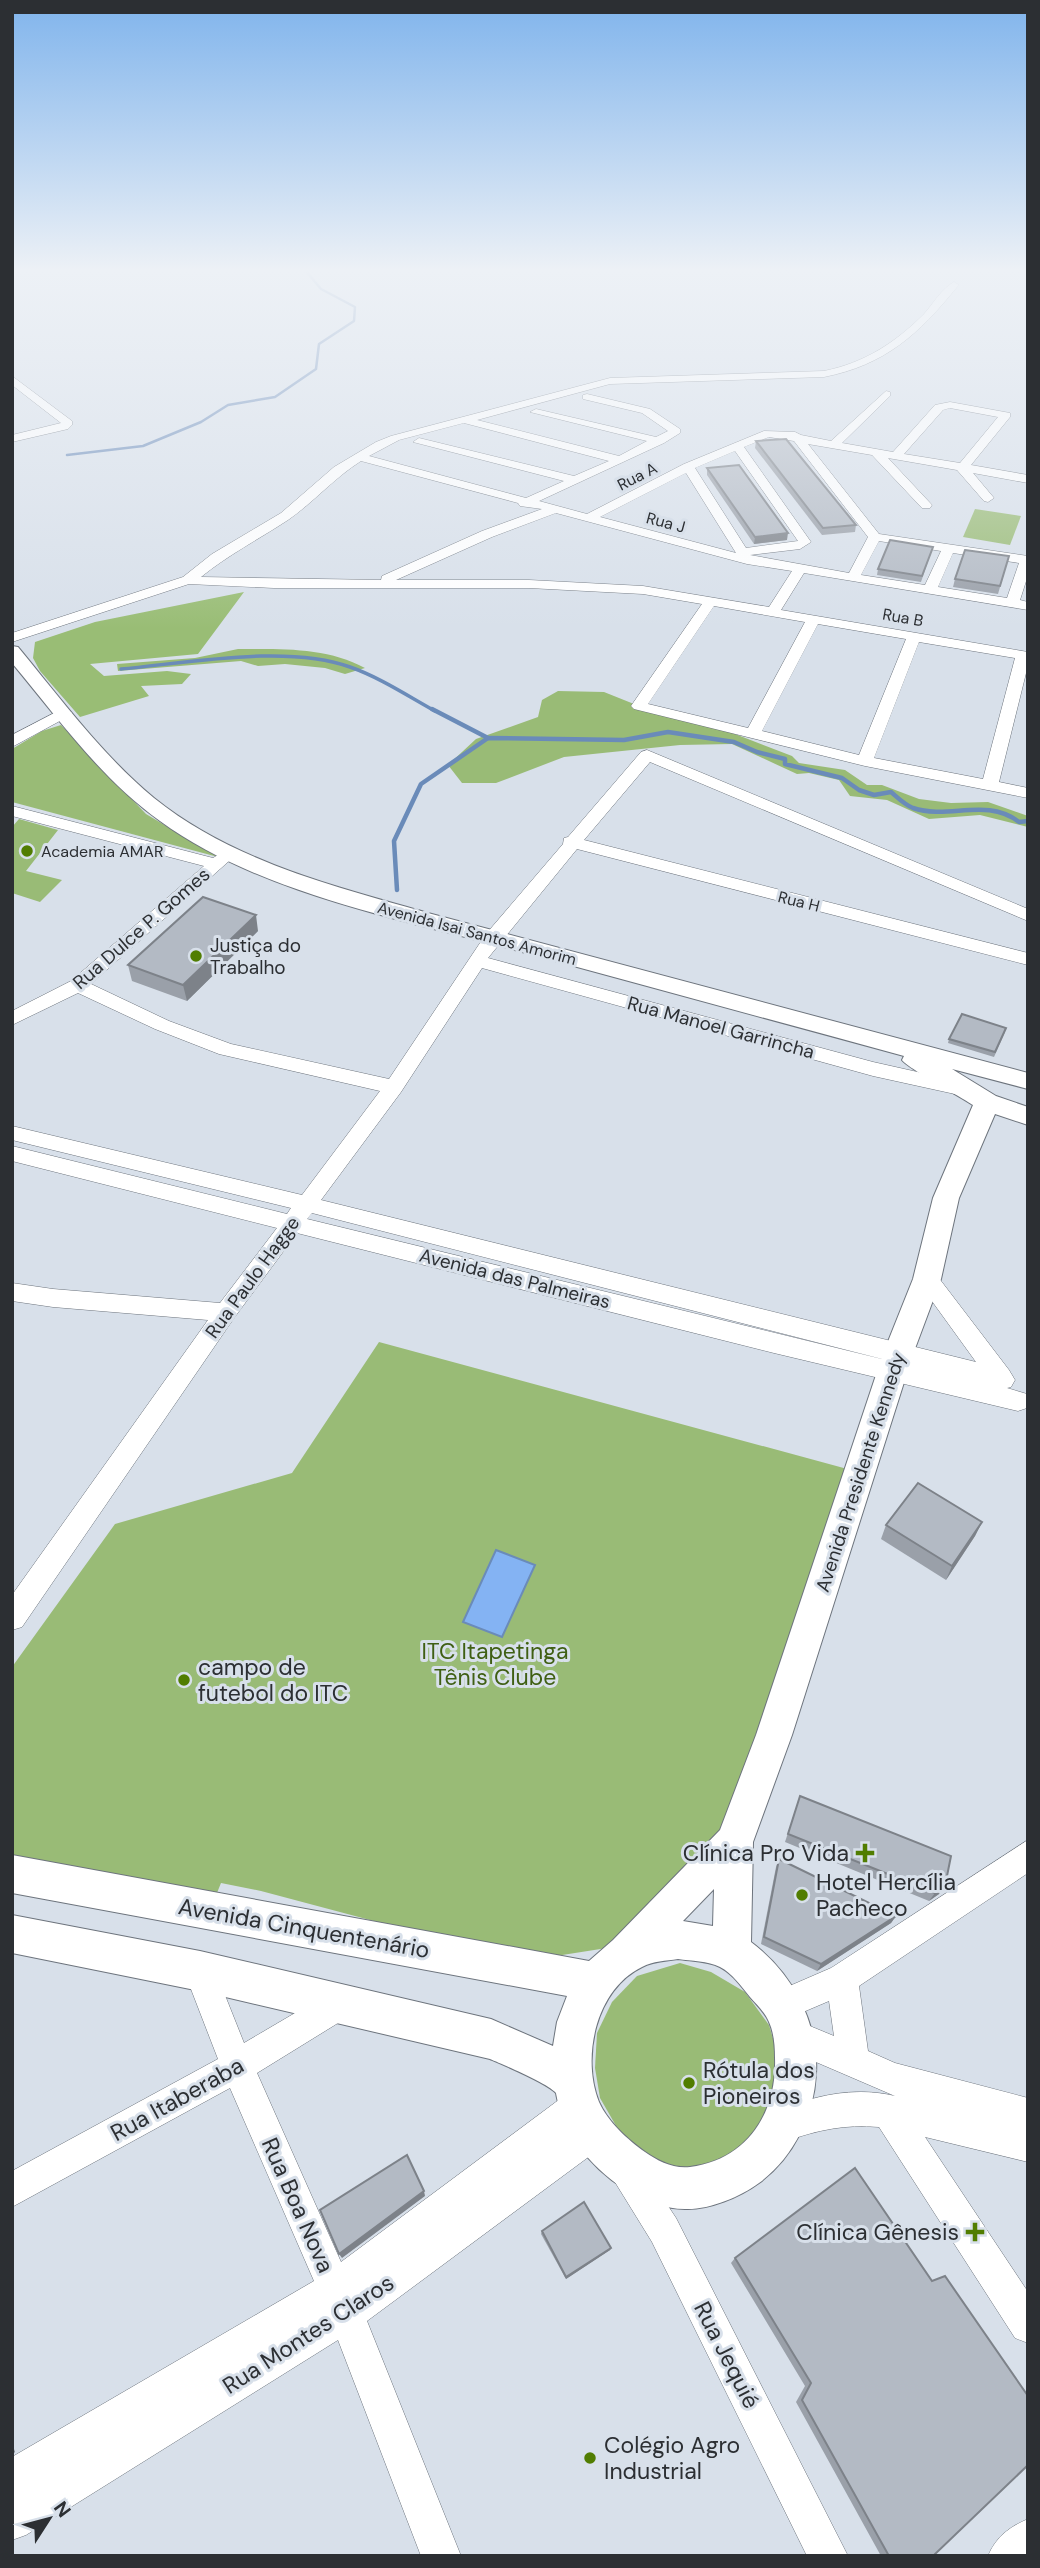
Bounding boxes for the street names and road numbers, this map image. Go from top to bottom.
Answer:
street label: Rua A [614,457,661,495]
street label: Rua J [644,507,688,538]
street label: Rua B [881,604,925,631]
street label: Rua Dulce P. Gomes [67,862,215,995]
street label: Rua H [776,886,822,917]
street label: Avenida Isai Santos Amorim [375,897,579,970]
street label: Rua Manoel Garrincha [625,990,817,1064]
street label: Rua Paulo Hagge [200,1211,305,1343]
street label: Avenida das Palmeiras [417,1243,613,1314]
street label: Avenida Presidente Kennedy [810,1349,911,1595]
street label: Avenida Cinquentenário [176,1891,432,1965]
street label: Rua Itaberaba [105,2050,249,2148]
street label: Rua Boa Nova [255,2133,341,2277]
street label: Rua Montes Claros [217,2267,399,2401]
street label: Rua Jequié [687,2296,767,2414]

